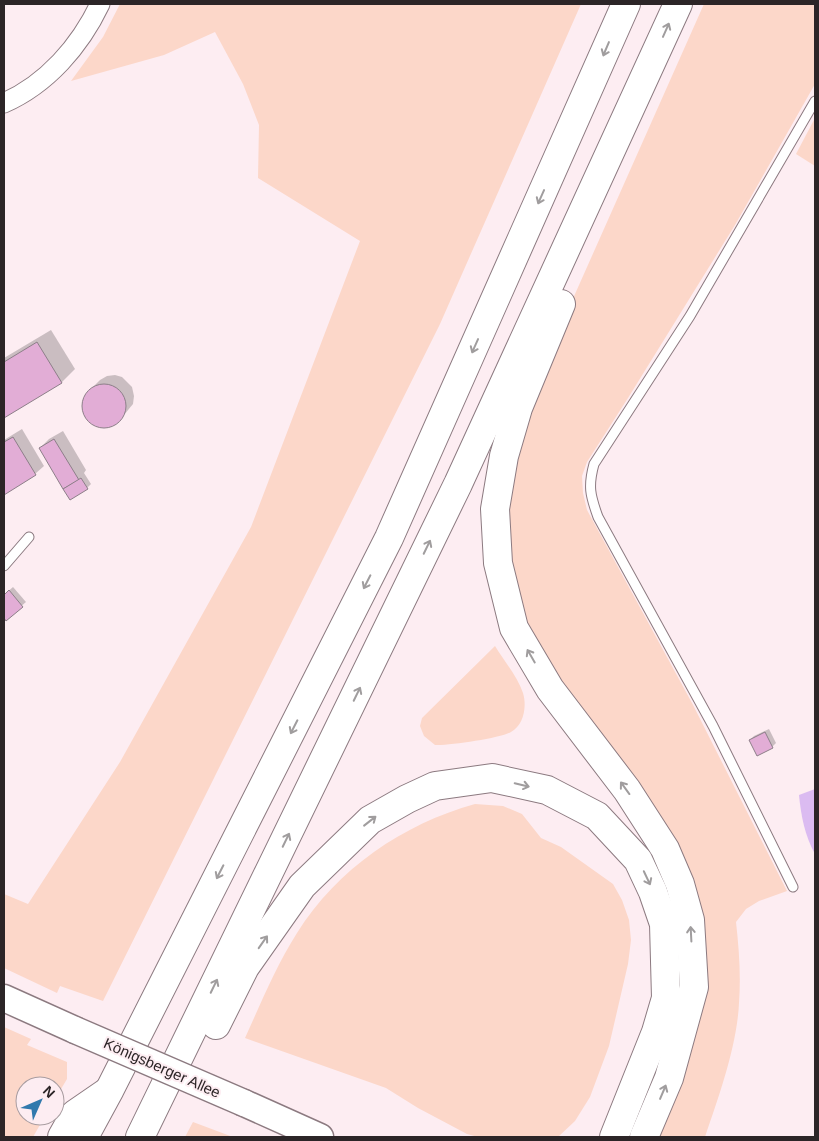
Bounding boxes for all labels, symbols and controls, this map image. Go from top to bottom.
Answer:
one-way arrow [661,23,671,38]
one-way arrow [601,41,611,56]
one-way arrow [535,189,545,204]
one-way arrow [469,338,479,353]
one-way arrow [423,540,433,555]
one-way arrow [362,574,371,589]
one-way arrow [525,650,535,664]
one-way arrow [352,686,362,701]
one-way arrow [289,719,298,734]
one-way arrow [513,780,529,790]
one-way arrow [620,781,630,795]
one-way arrow [363,816,376,827]
one-way arrow [282,833,291,848]
one-way arrow [215,864,225,879]
one-way arrow [642,870,652,885]
one-way arrow [686,927,695,943]
one-way arrow [258,936,268,950]
one-way arrow [210,979,220,994]
street label: Königsberger Allee [101,1034,223,1101]
north arrow [15,1076,65,1126]
text: N [40,1083,58,1101]
one-way arrow [659,1085,669,1100]

